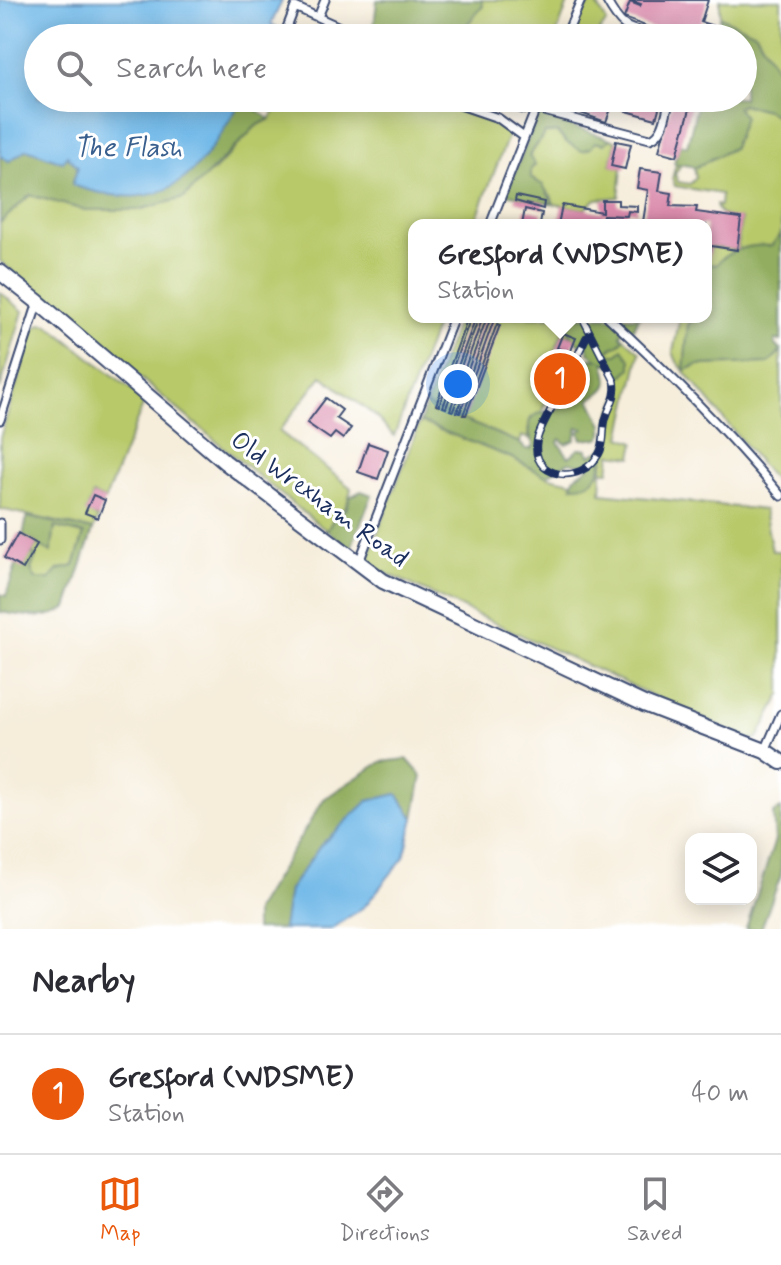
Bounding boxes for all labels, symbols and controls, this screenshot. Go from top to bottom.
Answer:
search box [24,24,757,112]
icon: search [52,46,96,90]
text: Search here [116,49,267,88]
water label: The Flash [73,130,183,167]
popup [408,219,712,323]
text: Gresford (WDSME) [437,235,683,274]
text: Station [437,274,514,308]
pin: 1 [534,349,586,409]
your location [438,364,478,404]
street label: Old Wrexham Road [223,424,415,576]
map controls [685,833,757,905]
button: layers [685,833,757,905]
text: Nearby [32,959,136,1004]
text: Gresford (WDSME) [108,1058,353,1097]
text: 1 [52,1077,64,1111]
text: 40 m [691,1077,749,1111]
text: Station [108,1097,185,1131]
tab: Map [98,1172,142,1248]
tab: Directions [339,1172,430,1248]
tab: Saved [627,1172,682,1248]

